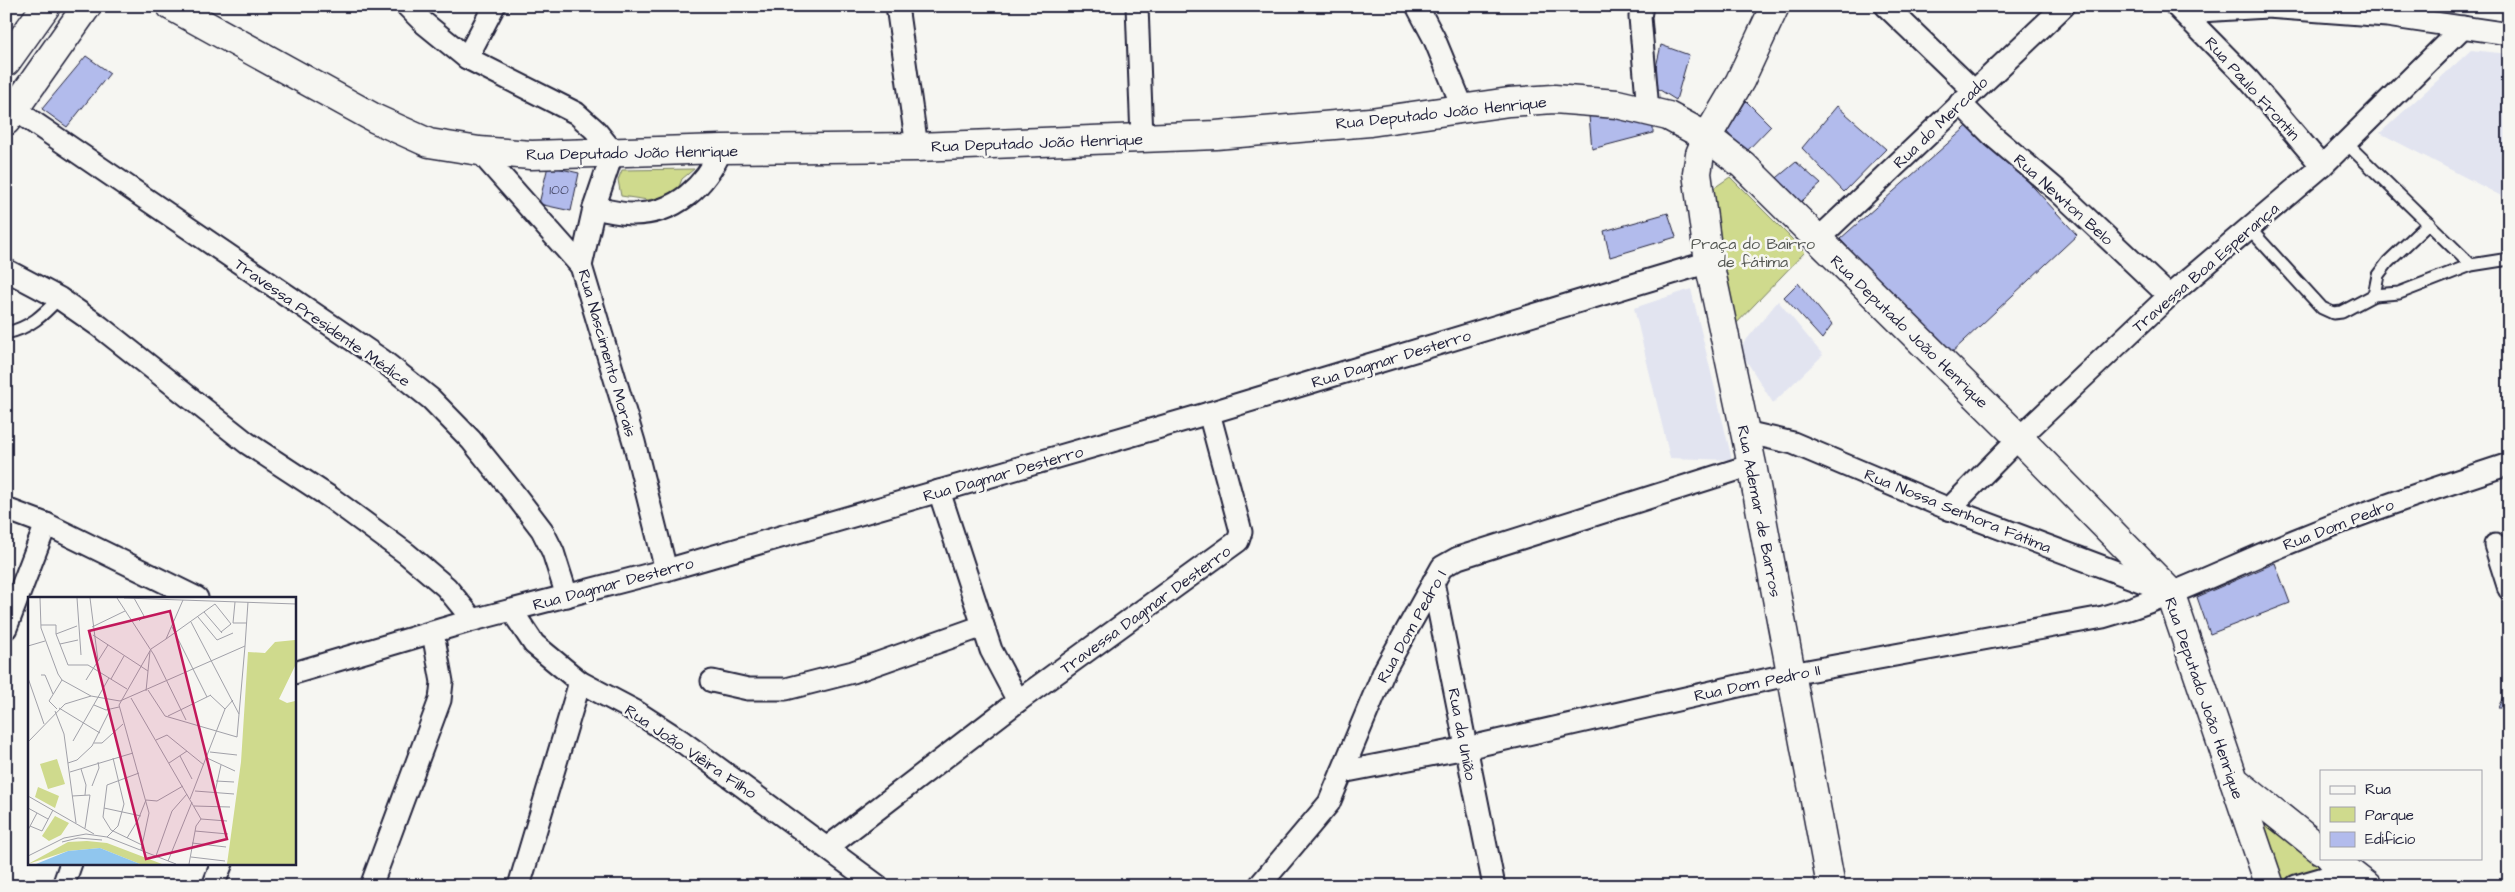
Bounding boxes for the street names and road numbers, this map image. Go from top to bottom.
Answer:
street label: Rua Paulo Frontin [2200,32,2305,145]
street label: Rua do Mercado [1888,72,1993,174]
street label: Rua Deputado João Henrique [1335,91,1548,135]
street label: Rua Deputado João Henrique [931,128,1144,158]
street label: Rua Deputado João Henrique [526,140,739,166]
street label: Rua Newton Belo [2009,149,2118,250]
street label: Travessa Boa Esperança [2128,198,2284,338]
street label: Rua Deputado João Henrique [1825,250,1993,413]
street label: Travessa Presidente Médice [230,253,415,392]
street label: Rua Nascimento Morais [573,267,642,440]
street label: Rua Dagmar Desterro [1309,324,1474,395]
street label: Rua Ademar de Barros [1732,423,1786,599]
street label: Rua Dagmar Desterro [921,441,1086,508]
street label: Rua Nossa Senhora Fátima [1861,463,2054,559]
street label: Rua Dom Pedro [2280,494,2397,556]
street label: Travessa Dagmar Desterro [1056,540,1236,680]
street label: Rua Dagmar Desterro [530,552,696,617]
street label: Rua Dom Pedro I [1372,566,1452,687]
street label: Rua Deputado João Henrique [2159,595,2249,802]
street label: Rua Dom Pedro II [1692,659,1822,707]
street label: Rua da União [1442,686,1482,782]
street label: Rua João Viêira Filho [620,699,761,804]

